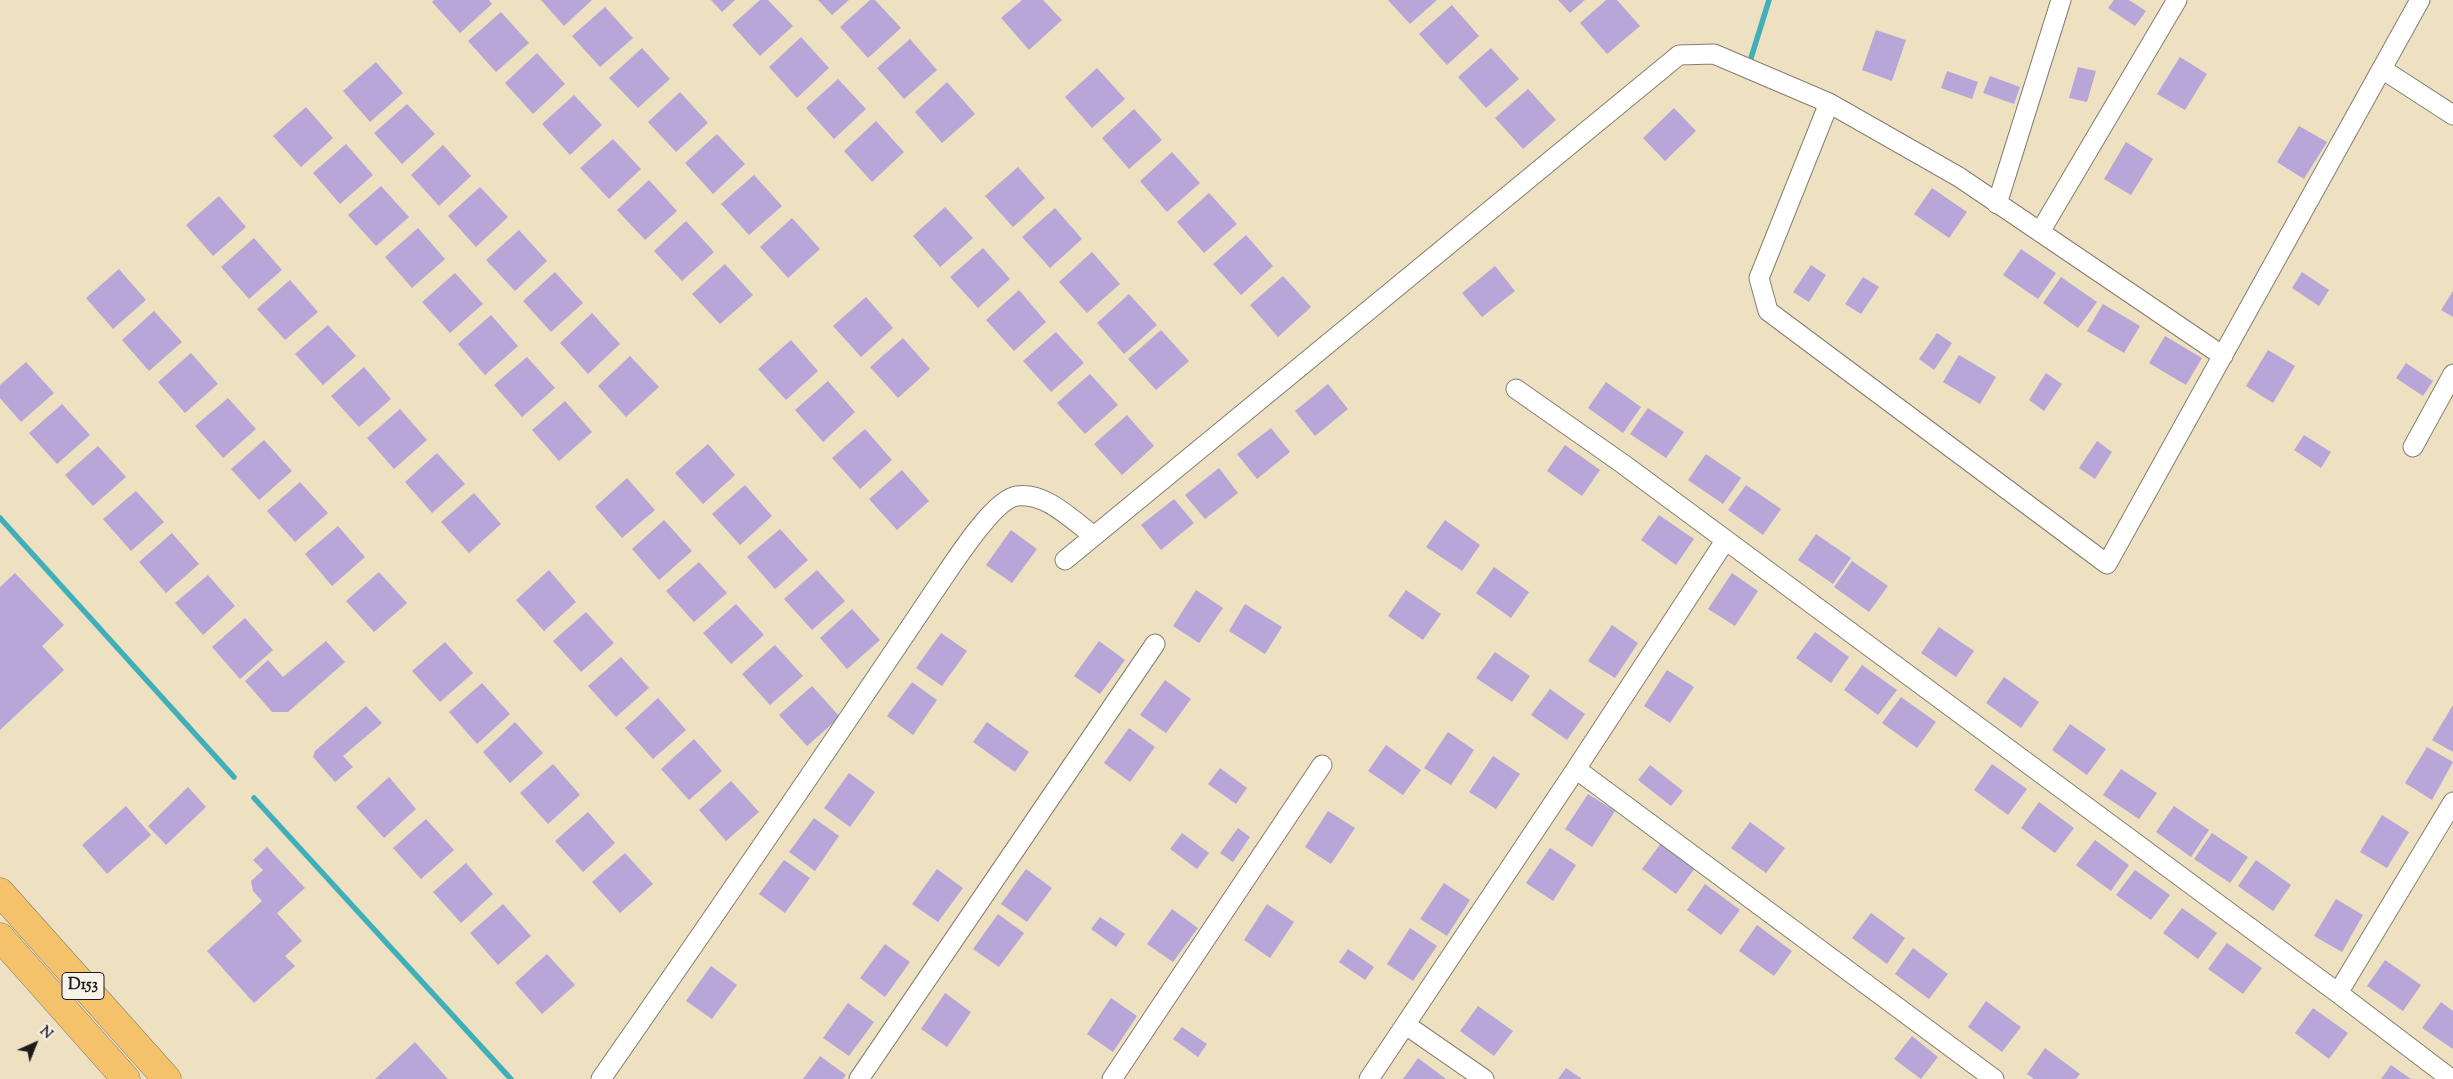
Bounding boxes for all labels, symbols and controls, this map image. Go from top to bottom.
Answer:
road number: D153 [62,972,104,999]
north arrow [10,1019,60,1069]
text: N [34,1022,56,1044]

